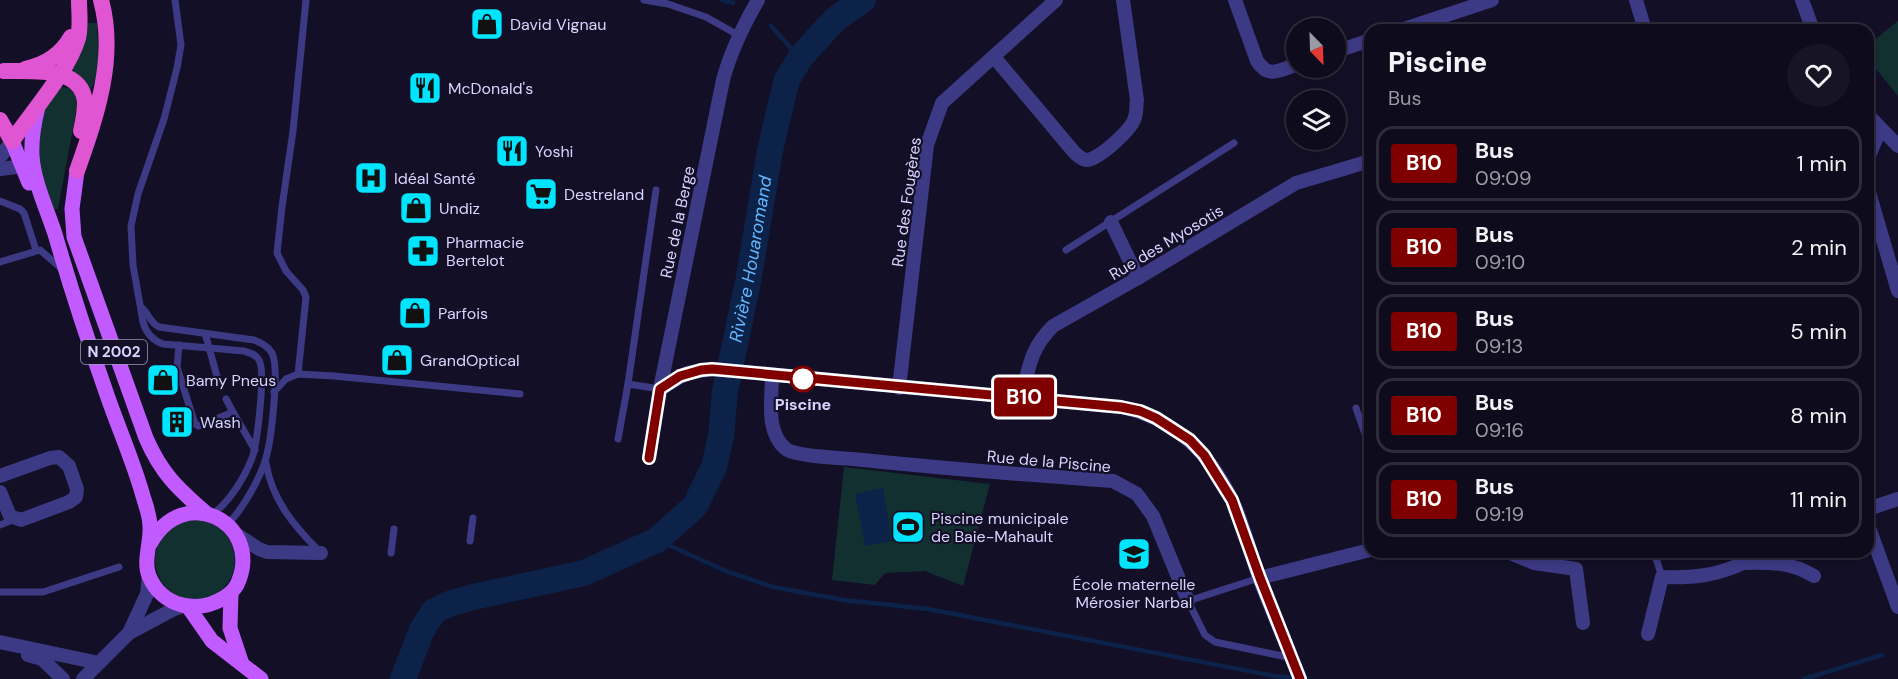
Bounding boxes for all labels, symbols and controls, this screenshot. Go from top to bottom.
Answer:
shop icon: David Vignau [469,6,505,42]
place label: David Vignau [510,14,607,35]
north arrow [1286,18,1346,78]
map controls [1286,18,1346,150]
text: Piscine [1388,44,1487,81]
button: heart [1787,44,1850,107]
restaurant icon: McDonald's [407,70,443,106]
place label: McDonald's [448,78,533,99]
text: Bus [1388,85,1422,111]
button: layers [1286,90,1346,150]
restaurant icon: Yoshi [494,133,530,169]
street label: Rue des Fougères [887,136,926,268]
text: Bus [1475,136,1514,165]
place label: Yoshi [535,141,573,162]
text: B10 [1406,149,1442,177]
text: 1 min [1797,149,1847,178]
hospital icon: Idéal Santé [353,160,389,196]
street label: Rue de la Berge [655,164,700,280]
text: 09:09 [1475,165,1532,191]
place label: Idéal Santé [394,168,476,189]
water label: Rivière Houaromand [724,173,778,345]
supermarket icon: Destreland [523,176,559,212]
place label: Destreland [564,184,644,205]
shop icon: Undiz [398,190,434,226]
place label: Undiz [439,198,480,219]
street label: Rue des Myosotis [1105,200,1227,285]
text: Bus [1475,220,1514,249]
place label: Pharmacie Bertelot [446,232,524,271]
pharmacy icon: Pharmacie Bertelot [405,233,441,269]
text: B10 [1406,233,1442,261]
text: 2 min [1791,233,1847,262]
text: 09:10 [1475,249,1525,275]
shop icon: Parfois [397,295,433,331]
place label: Parfois [438,303,488,324]
text: Bus [1475,304,1514,333]
text: B10 [1406,317,1442,345]
text: 5 min [1790,317,1847,346]
text: 09:13 [1475,333,1523,359]
road number: N 2002 [81,340,147,364]
shop icon: GrandOptical [379,342,415,378]
place label: GrandOptical [420,350,520,371]
shop icon: Bamy Pneus [145,362,181,398]
marker: Piscine [790,366,816,392]
place label: Bamy Pneus [186,370,276,391]
line badge: B10 [990,378,1058,416]
text: B10 [1006,383,1042,411]
text: Bus [1475,388,1514,417]
place label: Piscine [775,394,831,415]
text: B10 [1406,401,1442,429]
text: 8 min [1790,401,1847,430]
building icon: Wash [159,404,195,440]
place label: Wash [200,412,241,433]
text: 09:16 [1475,417,1524,443]
street label: Rue de la Piscine [986,446,1112,477]
text: Bus [1475,472,1514,501]
text: B10 [1406,485,1442,513]
text: 11 min [1790,485,1847,514]
text: 09:19 [1475,501,1524,527]
place label: Piscine municipale de Baie-Mahault [931,508,1069,547]
sports icon: Piscine municipale de Baie-Mahault [890,509,926,545]
school or university icon: École maternelle Mérosier Narbal [1116,536,1152,572]
place label: École maternelle Mérosier Narbal [1073,574,1195,613]

